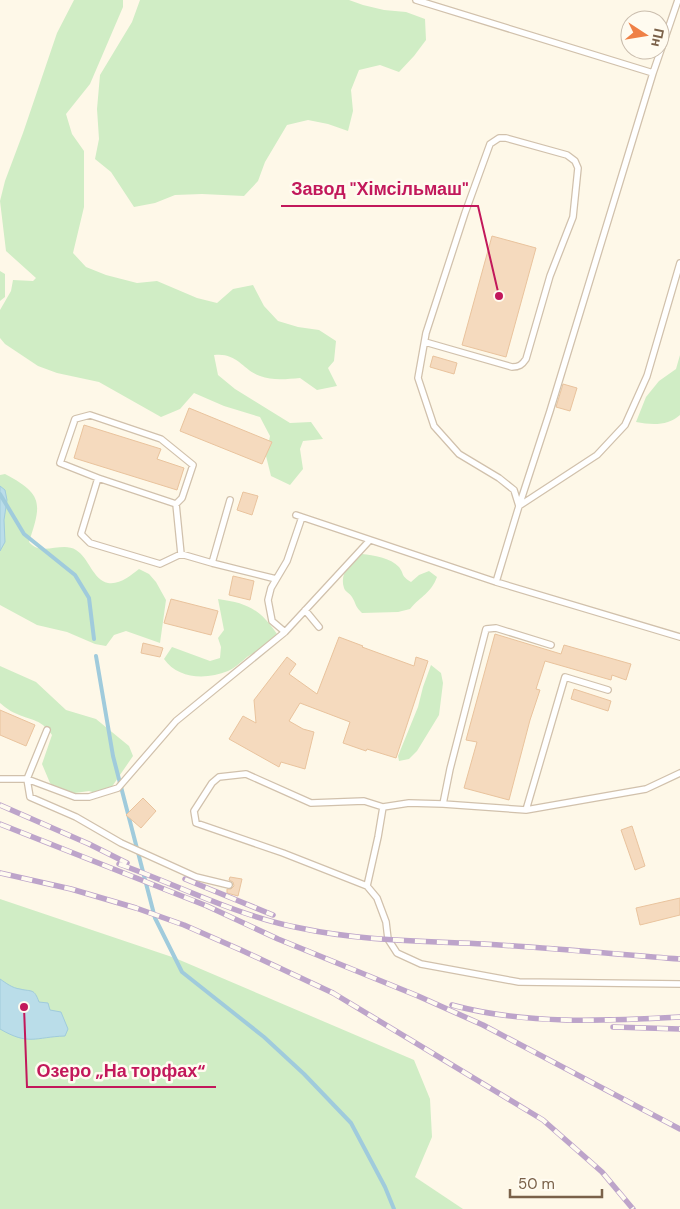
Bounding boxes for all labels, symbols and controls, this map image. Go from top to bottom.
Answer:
north arrow [620,10,670,60]
text: Пн [647,27,668,49]
callout: Завод "Хімсільмаш" [281,173,478,206]
text: Завод "Хімсільмаш" [291,177,469,201]
callout: Озеро „На торфах“ [27,1054,216,1087]
text: Озеро „На торфах“ [37,1059,205,1083]
scale bar [510,1166,602,1198]
text: 50 m [518,1174,555,1194]

